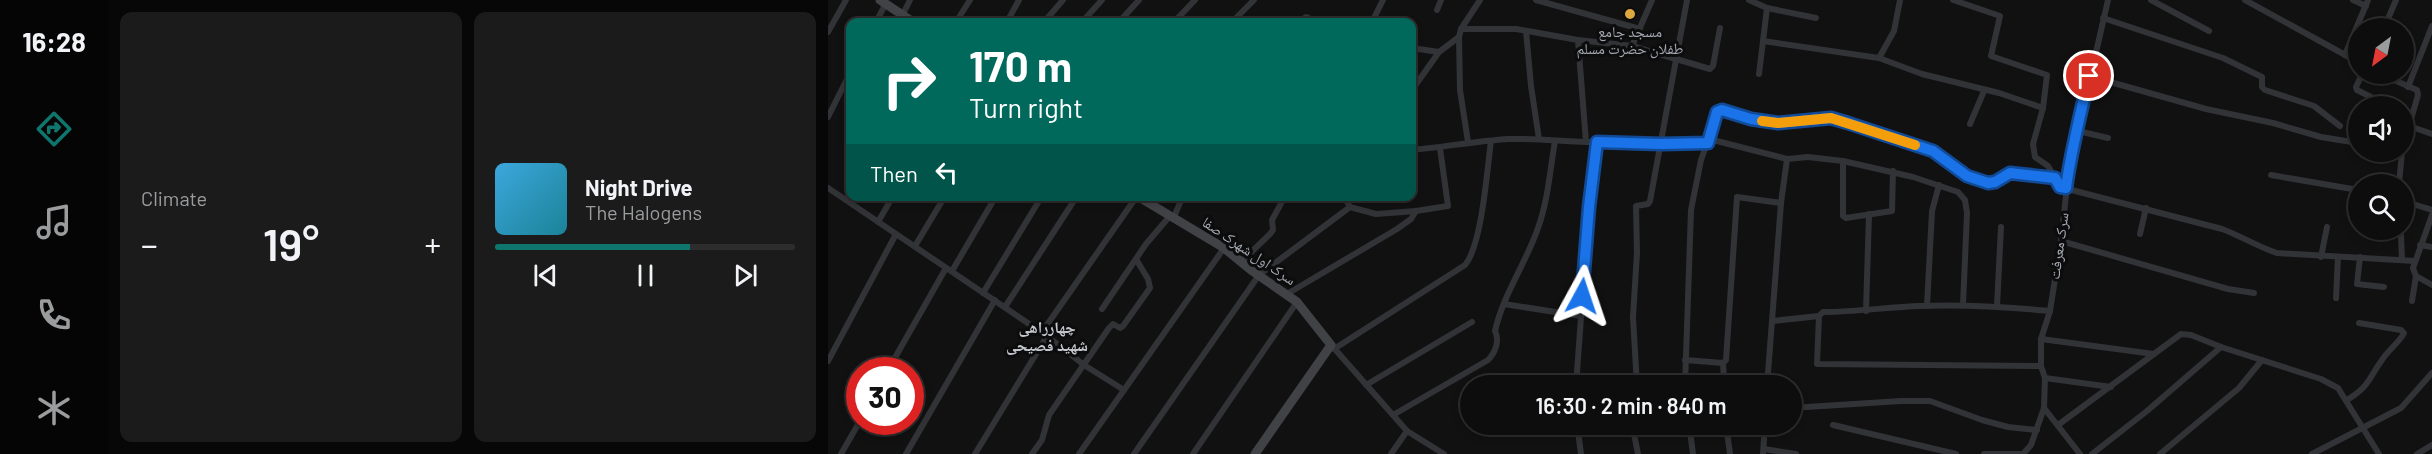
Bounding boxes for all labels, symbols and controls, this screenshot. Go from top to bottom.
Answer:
marker: مسجد جامع طفلان حضرت مسلم [1623,7,1637,21]
north arrow [2348,18,2414,84]
map controls [2348,18,2414,240]
place label: مسجد جامع طفلان حضرت مسلم [1577,22,1684,59]
text: 16:28 [22,25,86,57]
text: 170 m [969,40,1072,90]
icon: right [870,42,948,120]
pin [2063,50,2114,101]
icon: arrive [2072,59,2105,92]
text: Turn right [969,91,1083,123]
button: sound [2348,96,2414,162]
icon: directions [33,108,75,150]
icon: left [930,156,963,189]
text: Then [870,160,918,186]
text: Night Drive [585,174,693,200]
button: search [2348,174,2414,240]
text: Climate [141,186,207,210]
text: The Halogens [585,200,702,224]
icon: music [33,201,75,243]
street label: سرک معرفت [2044,211,2073,281]
street label: سرک اول شهرک صفا [1198,212,1300,290]
text: 19° [263,216,319,270]
text: − [141,224,158,264]
text: + [425,224,441,264]
icon: previous [529,259,562,292]
icon: pause [629,259,662,292]
icon: next [729,259,762,292]
position arrow [1550,264,1614,328]
icon: phone [33,294,75,336]
district label: چهارراهی شهید فصیحی [1006,317,1088,355]
speed limit sign: 30 [846,357,924,435]
icon: climate [33,387,75,429]
text: 16:30 · 2 min · 840 m [1535,392,1727,418]

